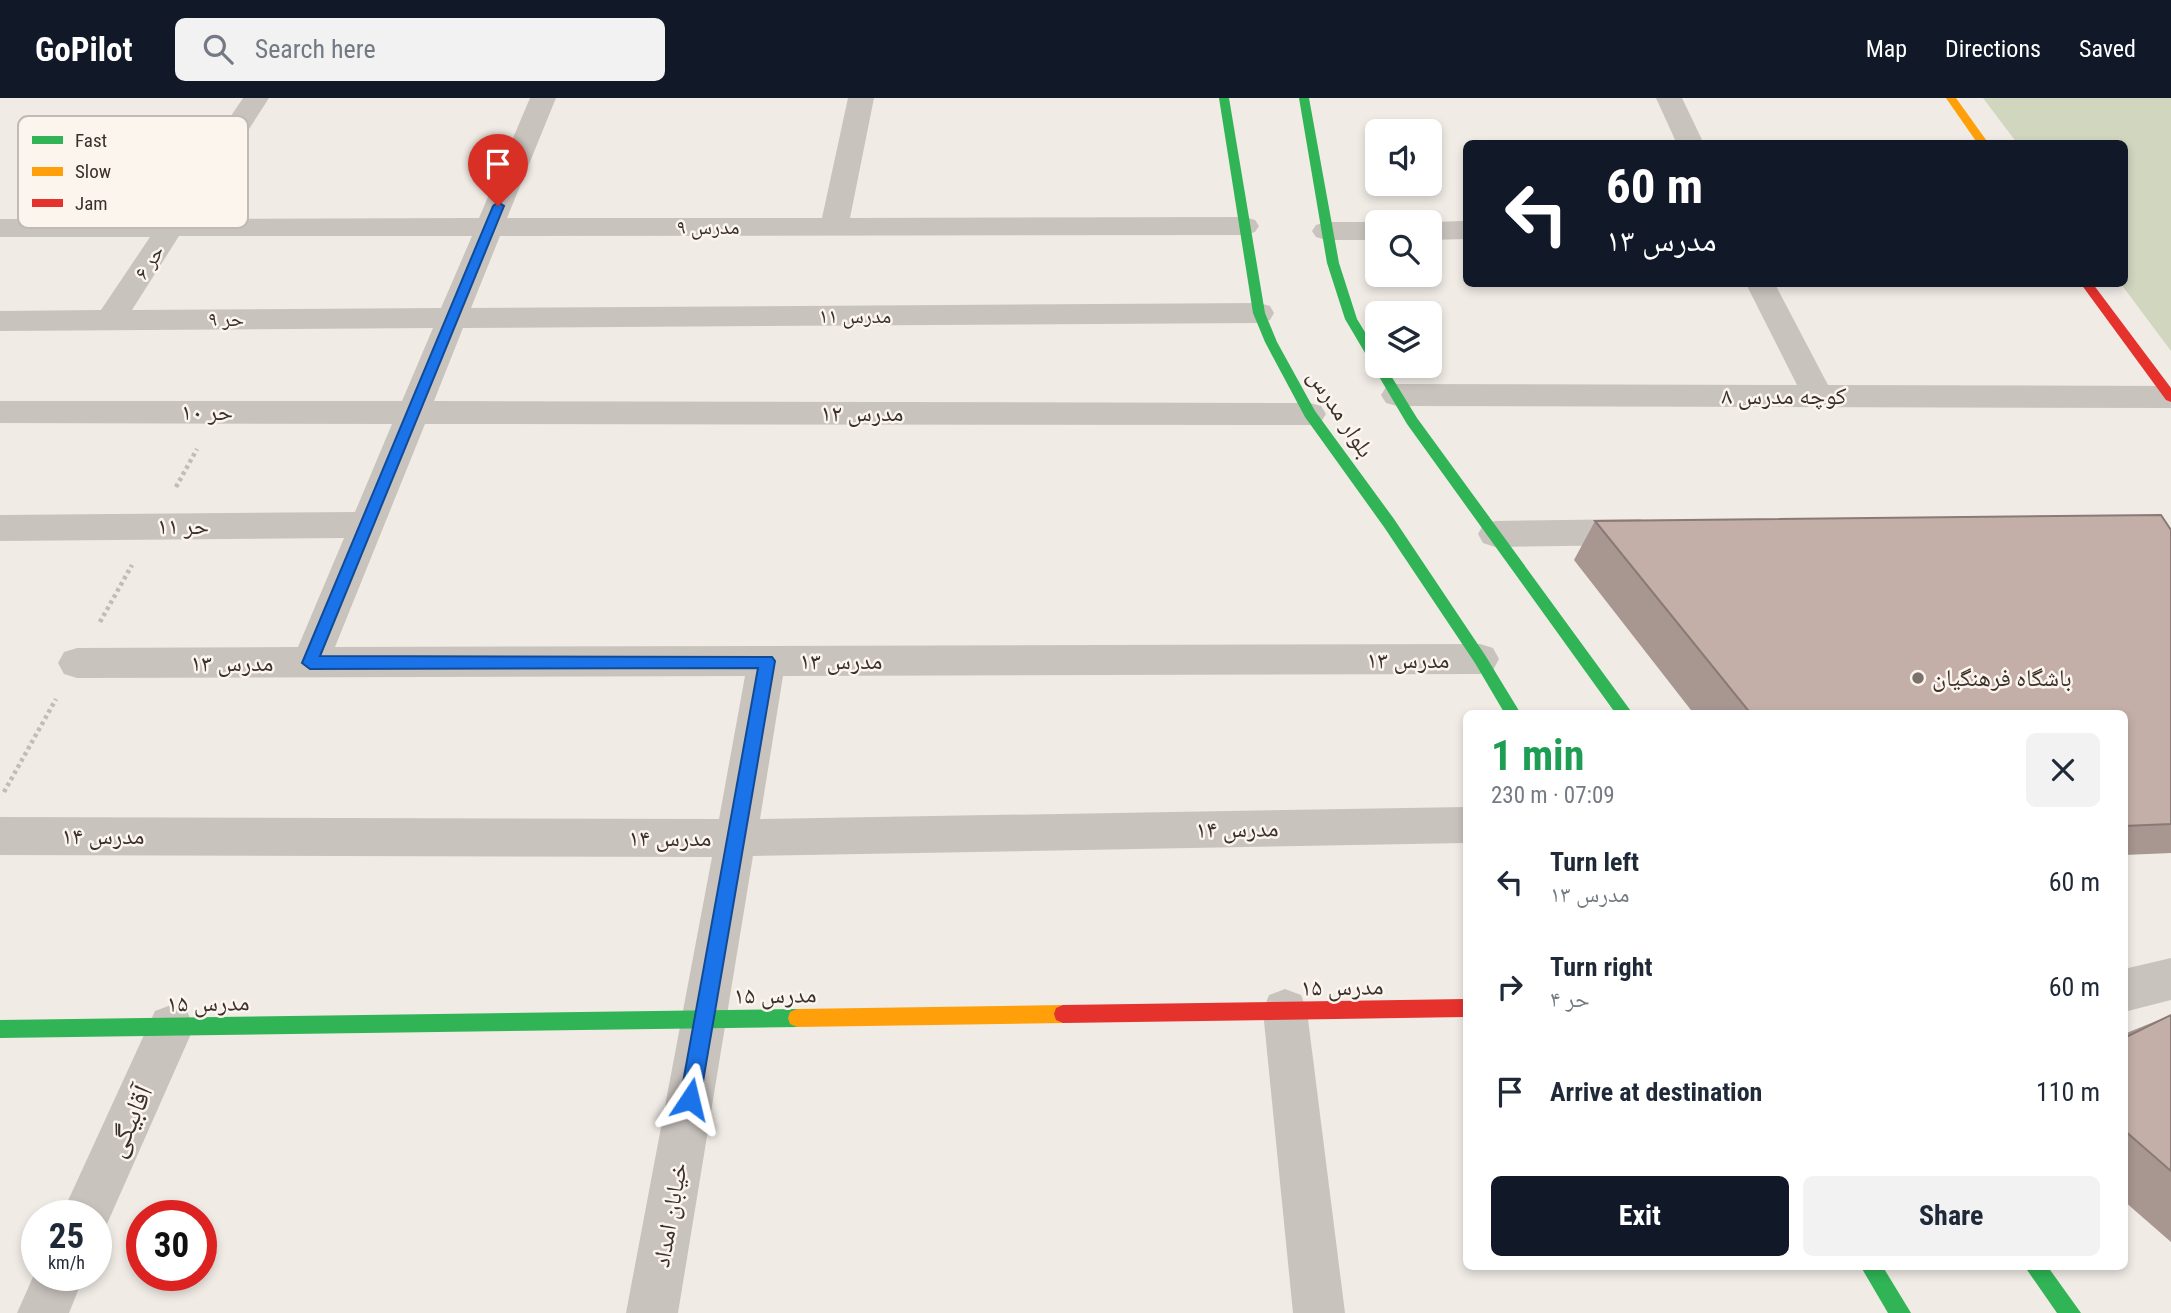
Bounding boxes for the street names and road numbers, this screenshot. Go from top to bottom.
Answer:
street label: مدرس ۹ [676,215,740,240]
street label: حر ۶ [129,240,169,284]
street label: مدرس ۱۱ [819,304,891,329]
street label: حر ۹ [208,307,244,331]
street label: بلوار مدرس [1302,363,1380,463]
street label: کوچه مدرس ۸ [1722,382,1847,410]
street label: حر ۱۰ [181,398,233,426]
street label: مدرس ۱۲ [821,399,903,427]
street label: حر ۱۱ [157,512,209,540]
street label: مدرس ۱۳ [1367,646,1449,674]
street label: مدرس ۱۳ [800,647,882,675]
street label: مدرس ۱۳ [191,649,273,677]
street label: مدرس ۱۴ [1195,814,1279,844]
street label: مدرس ۱۴ [62,822,144,850]
street label: مدرس ۱۴ [629,824,711,852]
street label: مدرس ۱۵ [1300,972,1384,1002]
street label: مدرس ۱۵ [733,980,817,1010]
street label: مدرس ۱۵ [166,988,250,1018]
street label: آقابیگی [99,1079,161,1163]
street label: خیابان امداد [647,1160,693,1270]

